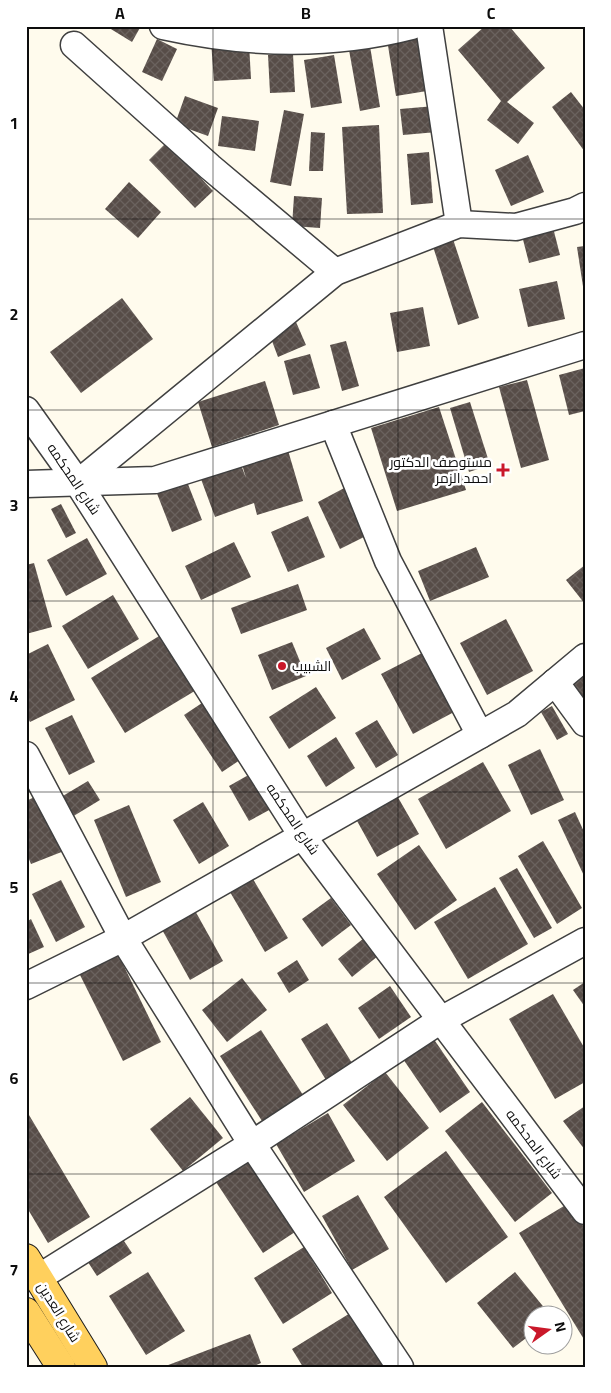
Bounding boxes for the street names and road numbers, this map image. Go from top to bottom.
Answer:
street label: شارع المحكمه [40,438,108,520]
street label: شارع المحكمه [259,778,327,860]
street label: شارع المحكمه [499,1103,569,1185]
street label: شارع العدين [30,1276,88,1348]

